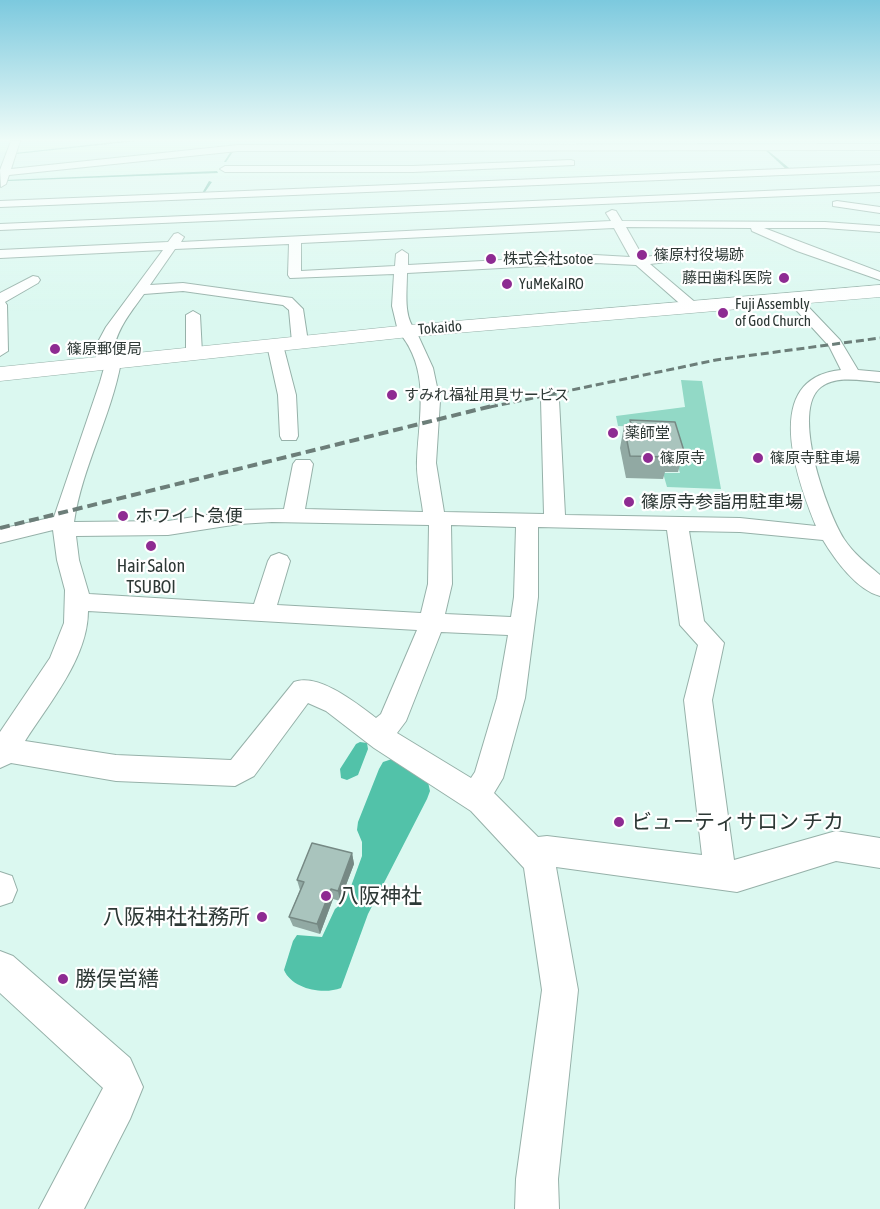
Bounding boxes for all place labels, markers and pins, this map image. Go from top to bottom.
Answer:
place label: 篠原村役場跡 [654,246,744,264]
marker: 篠原村役場跡 [635,248,649,262]
place label: 株式会社sotoe [503,250,593,268]
marker: 株式会社sotoe [484,252,498,266]
place label: 藤田歯科医院 [682,269,772,287]
marker: 藤田歯科医院 [777,271,791,285]
place label: YuMeKaIRO [519,275,584,293]
marker: YuMeKaIRO [500,277,514,291]
place label: Fuji Assembly of God Church [735,295,811,330]
marker: Fuji Assembly of God Church [716,306,730,320]
place label: 篠原郵便局 [67,340,142,358]
marker: 篠原郵便局 [48,342,62,356]
place label: すみれ福祉用具サービス [404,386,569,404]
marker: すみれ福祉用具サービス [385,388,399,402]
place label: 薬師堂 [625,424,670,442]
marker: 薬師堂 [606,426,620,440]
place label: 篠原寺 [660,449,705,467]
place label: 篠原寺駐車場 [770,449,860,467]
marker: 篠原寺 [641,451,655,465]
marker: 篠原寺駐車場 [751,451,765,465]
place label: 篠原寺参詣用駐車場 [641,491,803,513]
marker: 篠原寺参詣用駐車場 [622,495,636,509]
place label: ホワイト急便 [135,505,243,527]
marker: ホワイト急便 [116,509,130,523]
marker: Hair Salon TSUBOI [144,539,158,553]
place label: Hair Salon TSUBOI [117,555,185,598]
place label: ビューティサロン チカ [631,809,844,835]
marker: ビューティサロン チカ [612,815,626,829]
place label: 八阪神社 [338,883,422,909]
marker: 八阪神社 [319,889,333,903]
place label: 八阪神社社務所 [103,904,250,930]
marker: 八阪神社社務所 [255,910,269,924]
place label: 勝俣営繕 [75,966,159,992]
marker: 勝俣営繕 [56,972,70,986]

